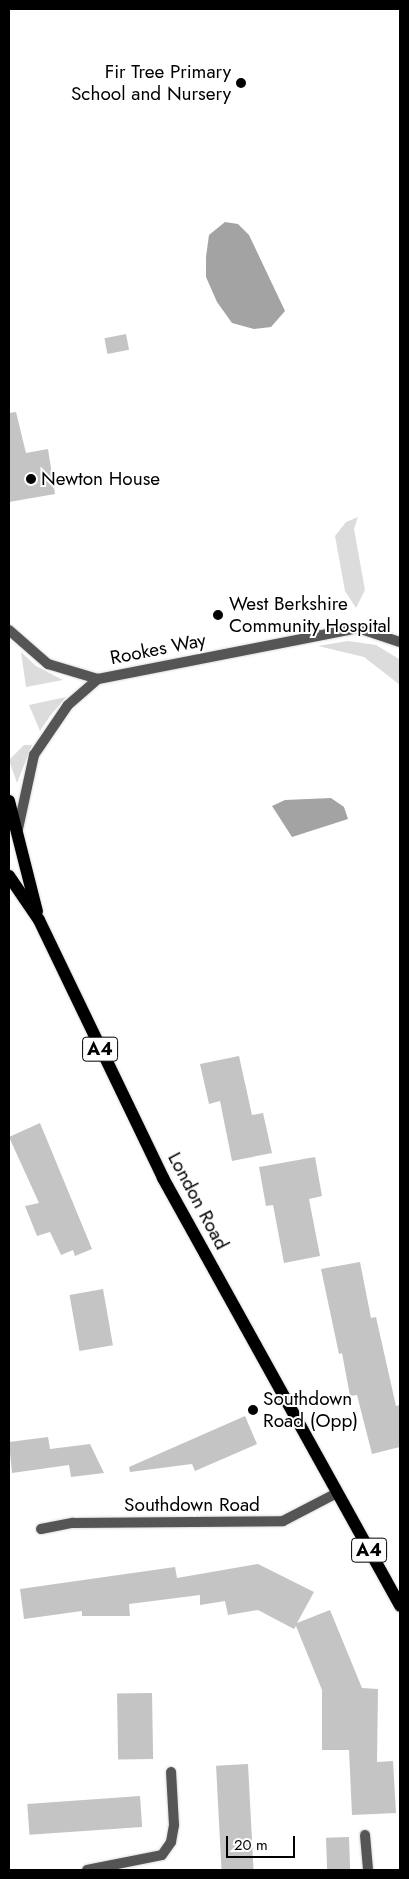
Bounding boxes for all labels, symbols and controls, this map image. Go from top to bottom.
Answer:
place label: Fir Tree Primary School and Nursery [71,61,231,105]
marker: Fir Tree Primary School and Nursery [235,77,247,89]
place label: Newton House [41,468,160,490]
marker: Newton House [25,473,37,485]
place label: West Berkshire Community Hospital [229,593,391,637]
marker: West Berkshire Community Hospital [211,608,225,622]
street label: Rookes Way [108,629,208,669]
road number: A4 [81,1034,119,1064]
street label: London Road [163,1149,233,1253]
place label: Southdown Road (Opp) [263,1388,358,1432]
marker: Southdown Road (Opp) [247,1404,259,1416]
street label: Southdown Road [124,1494,260,1516]
road number: A4 [350,1534,388,1566]
scale bar [229,1826,298,1858]
text: 20 m [234,1834,268,1856]

